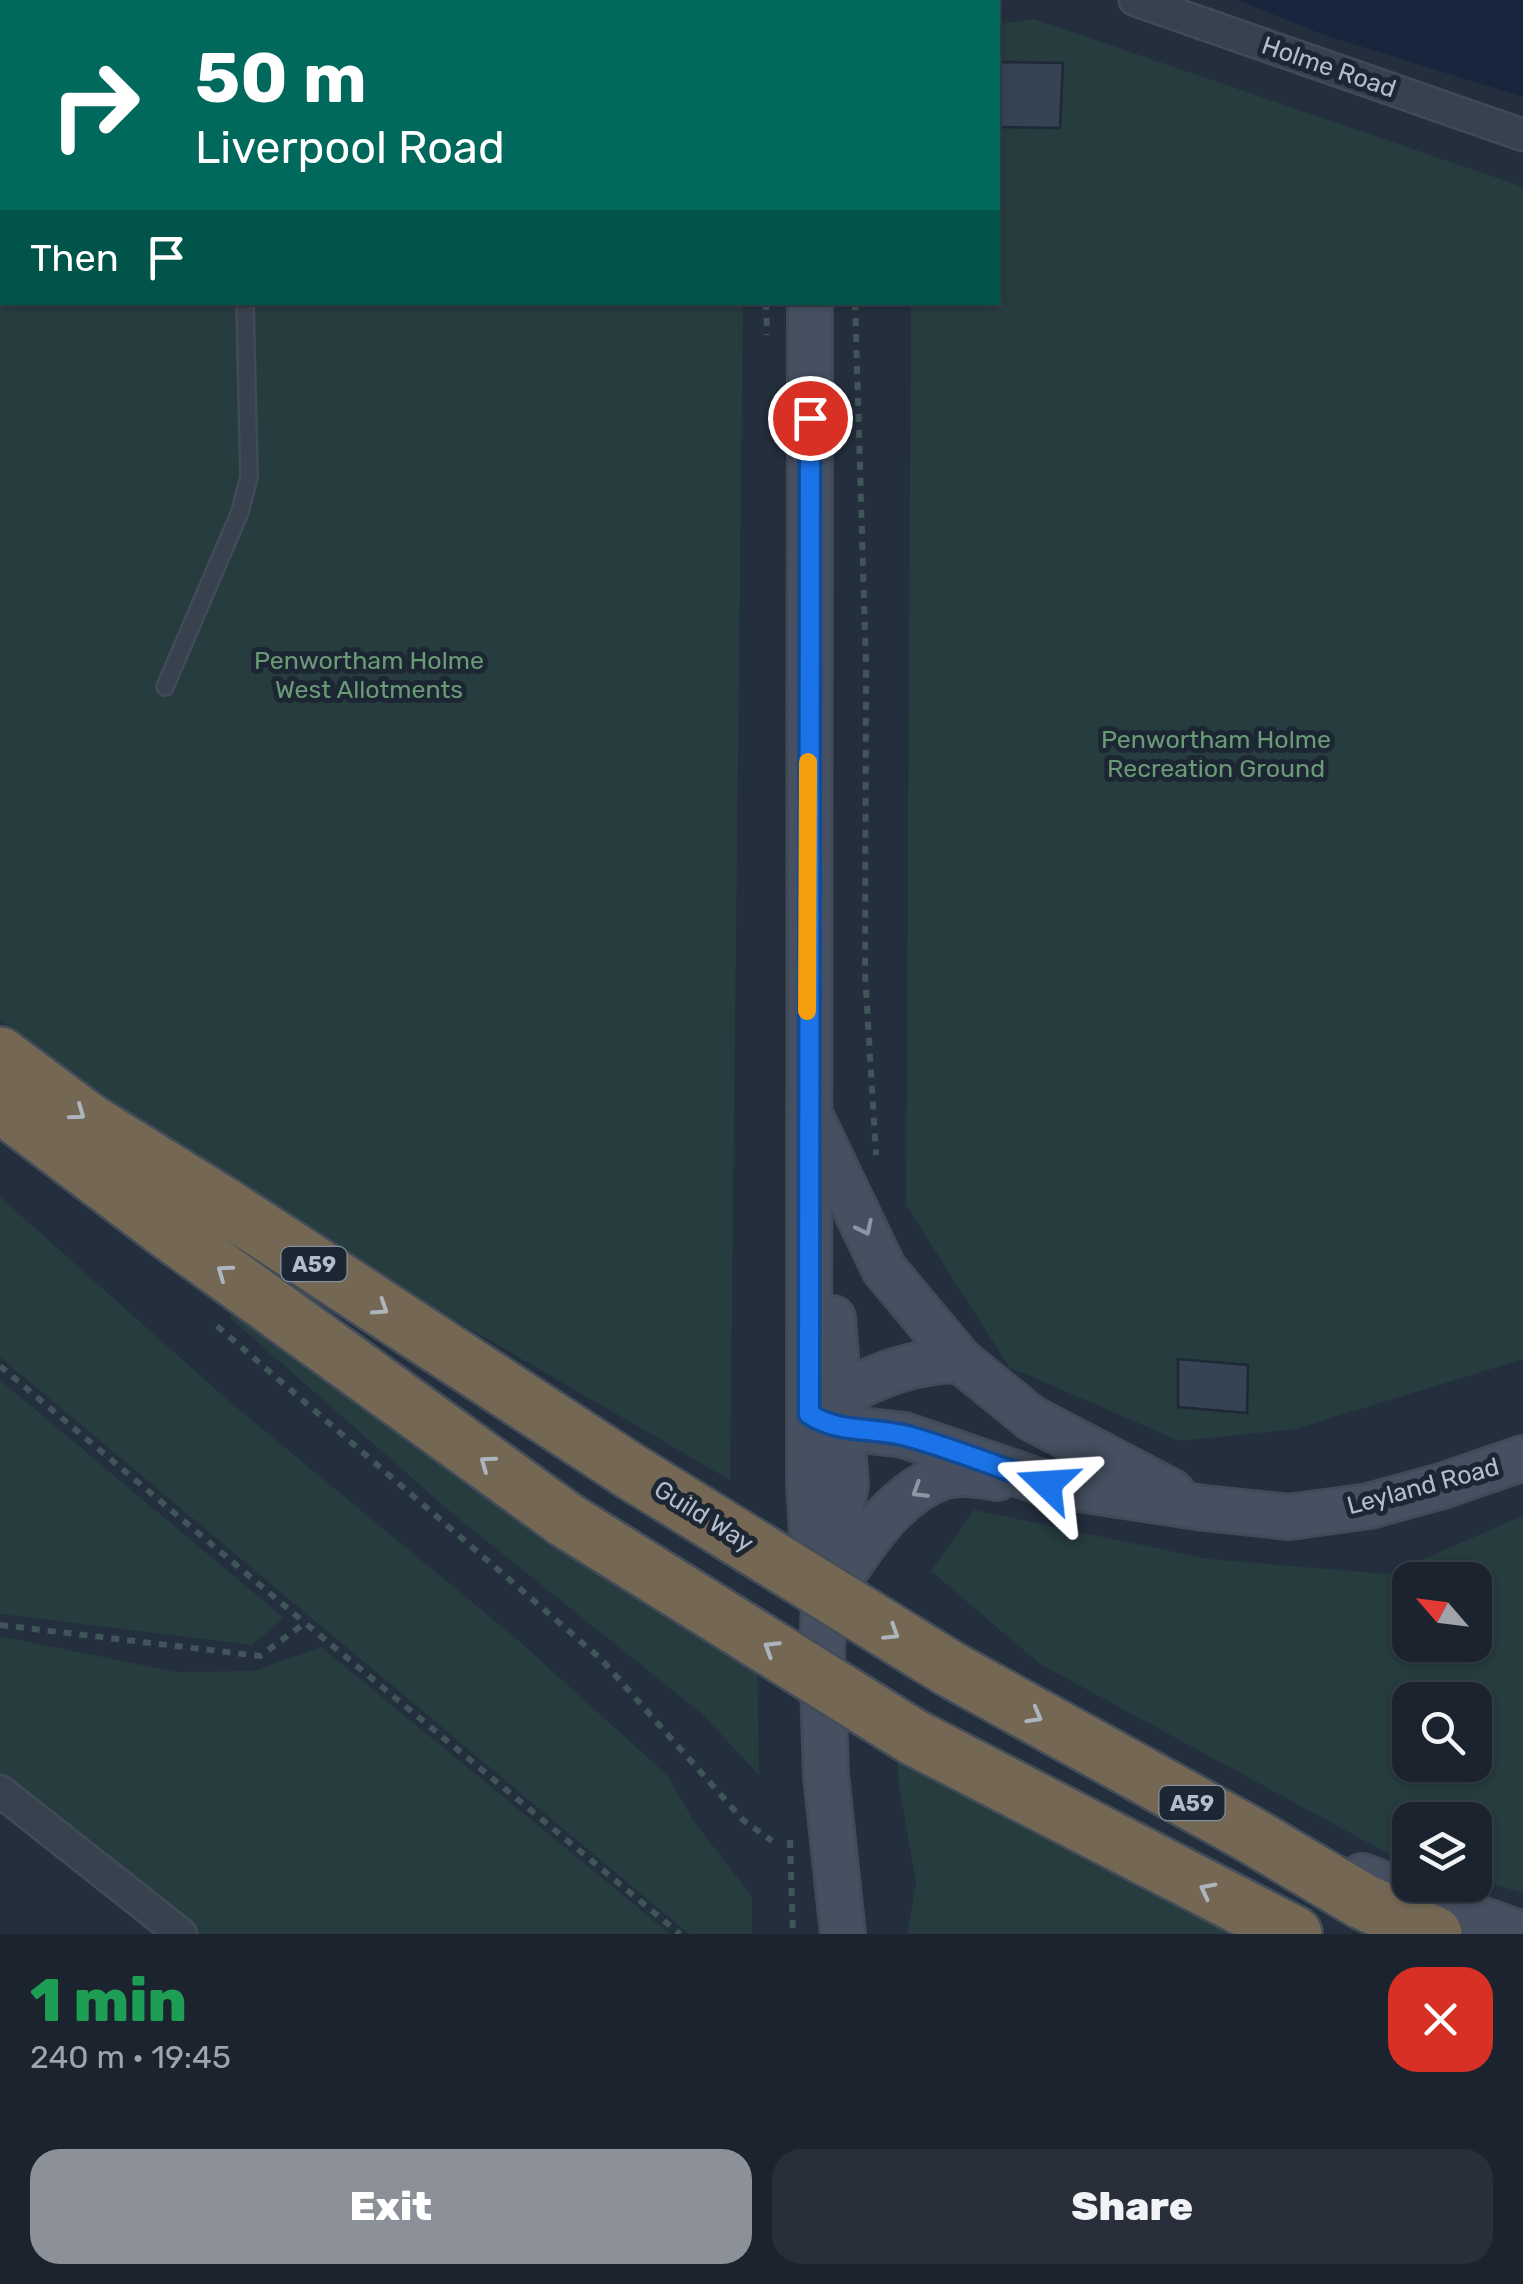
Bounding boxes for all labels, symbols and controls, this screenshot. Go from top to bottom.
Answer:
street label: Holme Road [1258,31,1400,103]
text: 50 m [195,37,367,120]
icon: right [30,40,160,170]
text: Liverpool Road [195,121,505,174]
icon: arrive [139,230,194,285]
text: Then [30,235,119,281]
pin [768,376,853,461]
icon: arrive [783,391,838,446]
park label: Penwortham Holme West Allotments [254,646,484,704]
park label: Penwortham Holme Recreation Ground [1101,725,1331,783]
one-way arrow [67,1102,85,1119]
one-way arrow [852,1218,872,1236]
road number: A59 [282,1247,346,1281]
one-way arrow [217,1266,235,1284]
one-way arrow [370,1296,389,1314]
position arrow [995,1432,1099,1536]
street label: Leyland Road [1344,1452,1502,1520]
one-way arrow [480,1457,498,1475]
street label: Guild Way [649,1474,759,1558]
one-way arrow [912,1478,930,1497]
north arrow [1392,1562,1492,1662]
map controls [1392,1562,1492,1902]
one-way arrow [881,1620,899,1639]
one-way arrow [764,1641,782,1660]
button: search [1392,1682,1492,1782]
one-way arrow [1025,1703,1043,1723]
road number: A59 [1160,1786,1224,1820]
button: layers [1392,1802,1492,1902]
one-way arrow [1199,1882,1217,1902]
text: 1 min [30,1965,187,2036]
button: close [1388,1967,1493,2072]
text: 240 m · 19:45 [30,2038,231,2076]
button: Exit [30,2149,752,2264]
button: Share [772,2149,1493,2264]

